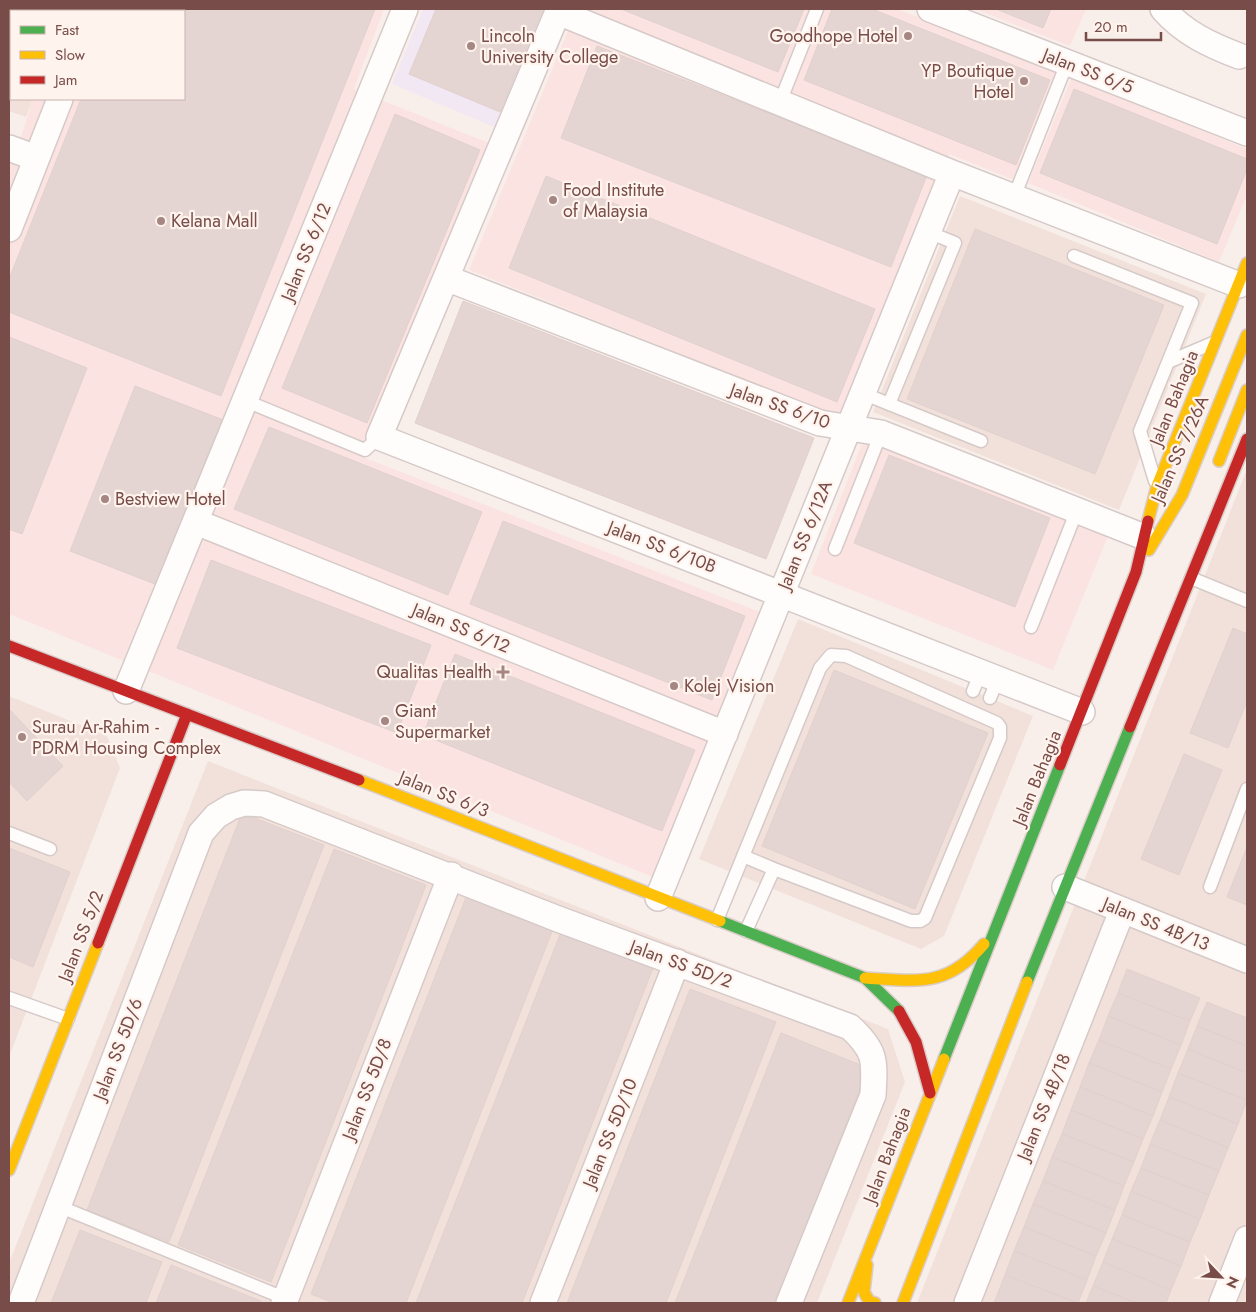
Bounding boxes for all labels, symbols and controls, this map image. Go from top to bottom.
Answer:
legend [10,10,185,100]
scale bar [1086,10,1161,42]
text: 20 m [1094,16,1128,38]
text: Fast [55,19,79,41]
place label: Lincoln University College [481,23,618,70]
place label: Goodhope Hotel [769,23,898,49]
marker: Goodhope Hotel [902,30,914,42]
marker: Lincoln University College [465,40,477,52]
street label: Jalan SS 6/5 [1037,41,1137,100]
text: Slow [55,44,86,66]
place label: YP Boutique Hotel [921,58,1014,105]
text: Jam [53,69,78,91]
marker: YP Boutique Hotel [1018,75,1030,87]
place label: Food Institute of Malaysia [563,177,664,224]
marker: Food Institute of Malaysia [547,194,559,206]
street label: Jalan SS 6/12 [274,199,337,307]
place label: Kelana Mall [171,208,258,234]
marker: Kelana Mall [155,215,167,227]
street label: Jalan Bahagia [1142,346,1205,452]
street label: Jalan SS 6/10 [725,376,834,435]
street label: Jalan SS 7/26A [1144,391,1215,509]
street label: Jalan SS 6/12A [771,476,839,595]
place label: Bestview Hotel [115,486,226,512]
marker: Bestview Hotel [99,493,111,505]
street label: Jalan SS 6/10B [602,514,720,580]
street label: Jalan SS 6/12 [406,596,514,659]
place label: Qualitas Health [377,659,492,685]
marker: Qualitas Health [496,665,510,679]
place label: Kolej Vision [684,673,775,699]
marker: Kolej Vision [668,680,680,692]
place label: Giant Supermarket [395,698,491,745]
place label: Surau Ar-Rahim - PDRM Housing Complex [32,714,221,761]
marker: Giant Supermarket [379,715,391,727]
street label: Jalan Bahagia [1005,726,1068,832]
marker: Surau Ar-Rahim - PDRM Housing Complex [16,731,28,743]
street label: Jalan SS 6/3 [393,763,493,824]
street label: Jalan SS 5/2 [51,887,110,987]
street label: Jalan SS 4B/13 [1097,890,1214,957]
street label: Jalan SS 5D/2 [624,933,736,995]
street label: Jalan SS 5D/6 [86,994,149,1106]
street label: Jalan SS 5D/8 [335,1035,398,1145]
street label: Jalan SS 4B/18 [1010,1050,1077,1166]
street label: Jalan SS 5D/10 [576,1074,644,1193]
street label: Jalan Bahagia [856,1103,917,1209]
north arrow [1196,1252,1246,1302]
text: N [1221,1273,1244,1292]

